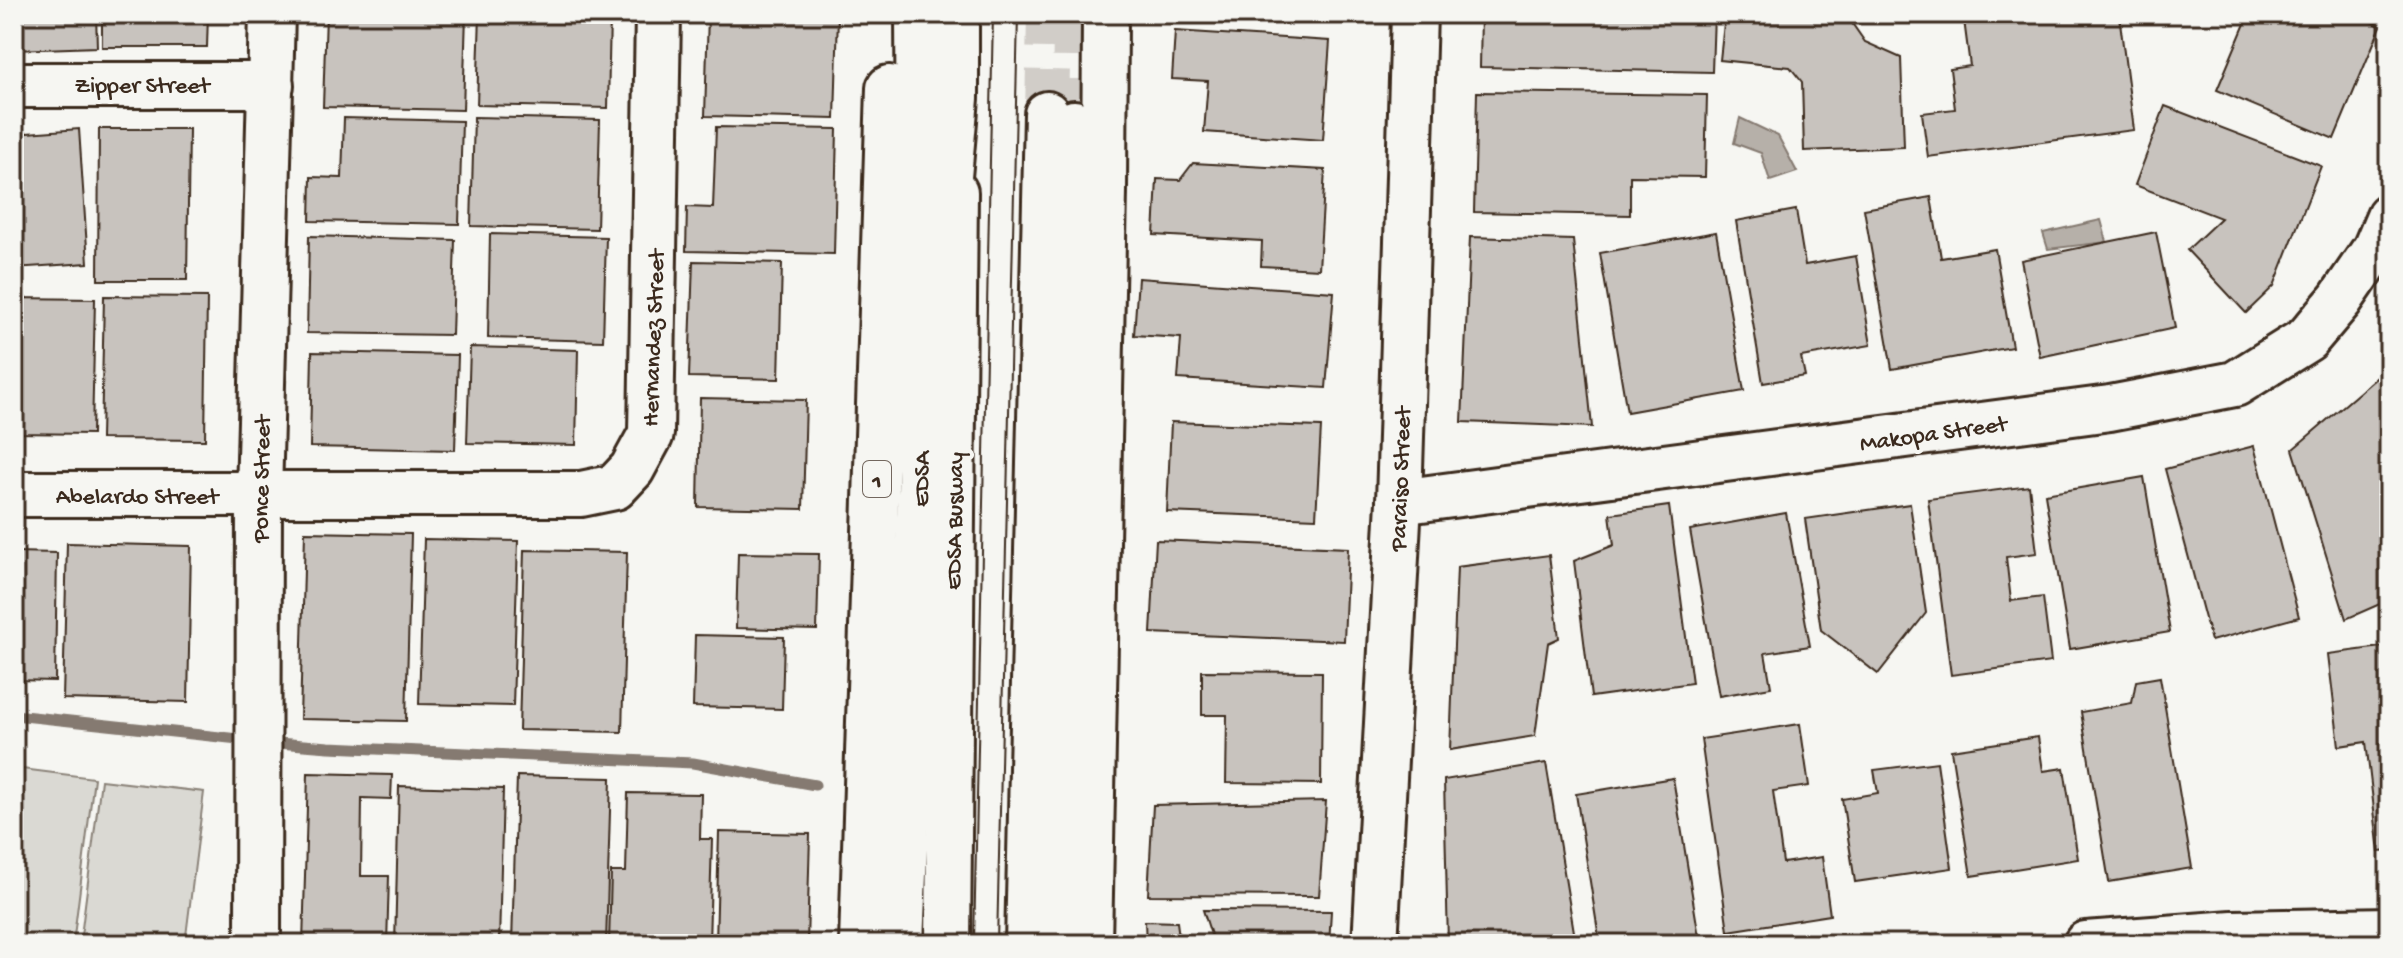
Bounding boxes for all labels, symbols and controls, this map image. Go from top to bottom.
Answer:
street label: Zipper Street [75,73,212,102]
street label: Hernandez Street [638,247,673,427]
street label: Paraiso Street [1385,404,1420,553]
street label: Makopa Street [1858,411,2011,460]
street label: Ponce Street [248,413,279,544]
street label: EDSA [909,449,939,507]
street label: EDSA Busway [941,452,972,590]
road number: 1 [863,461,891,497]
street label: Abelardo Street [56,484,220,513]

